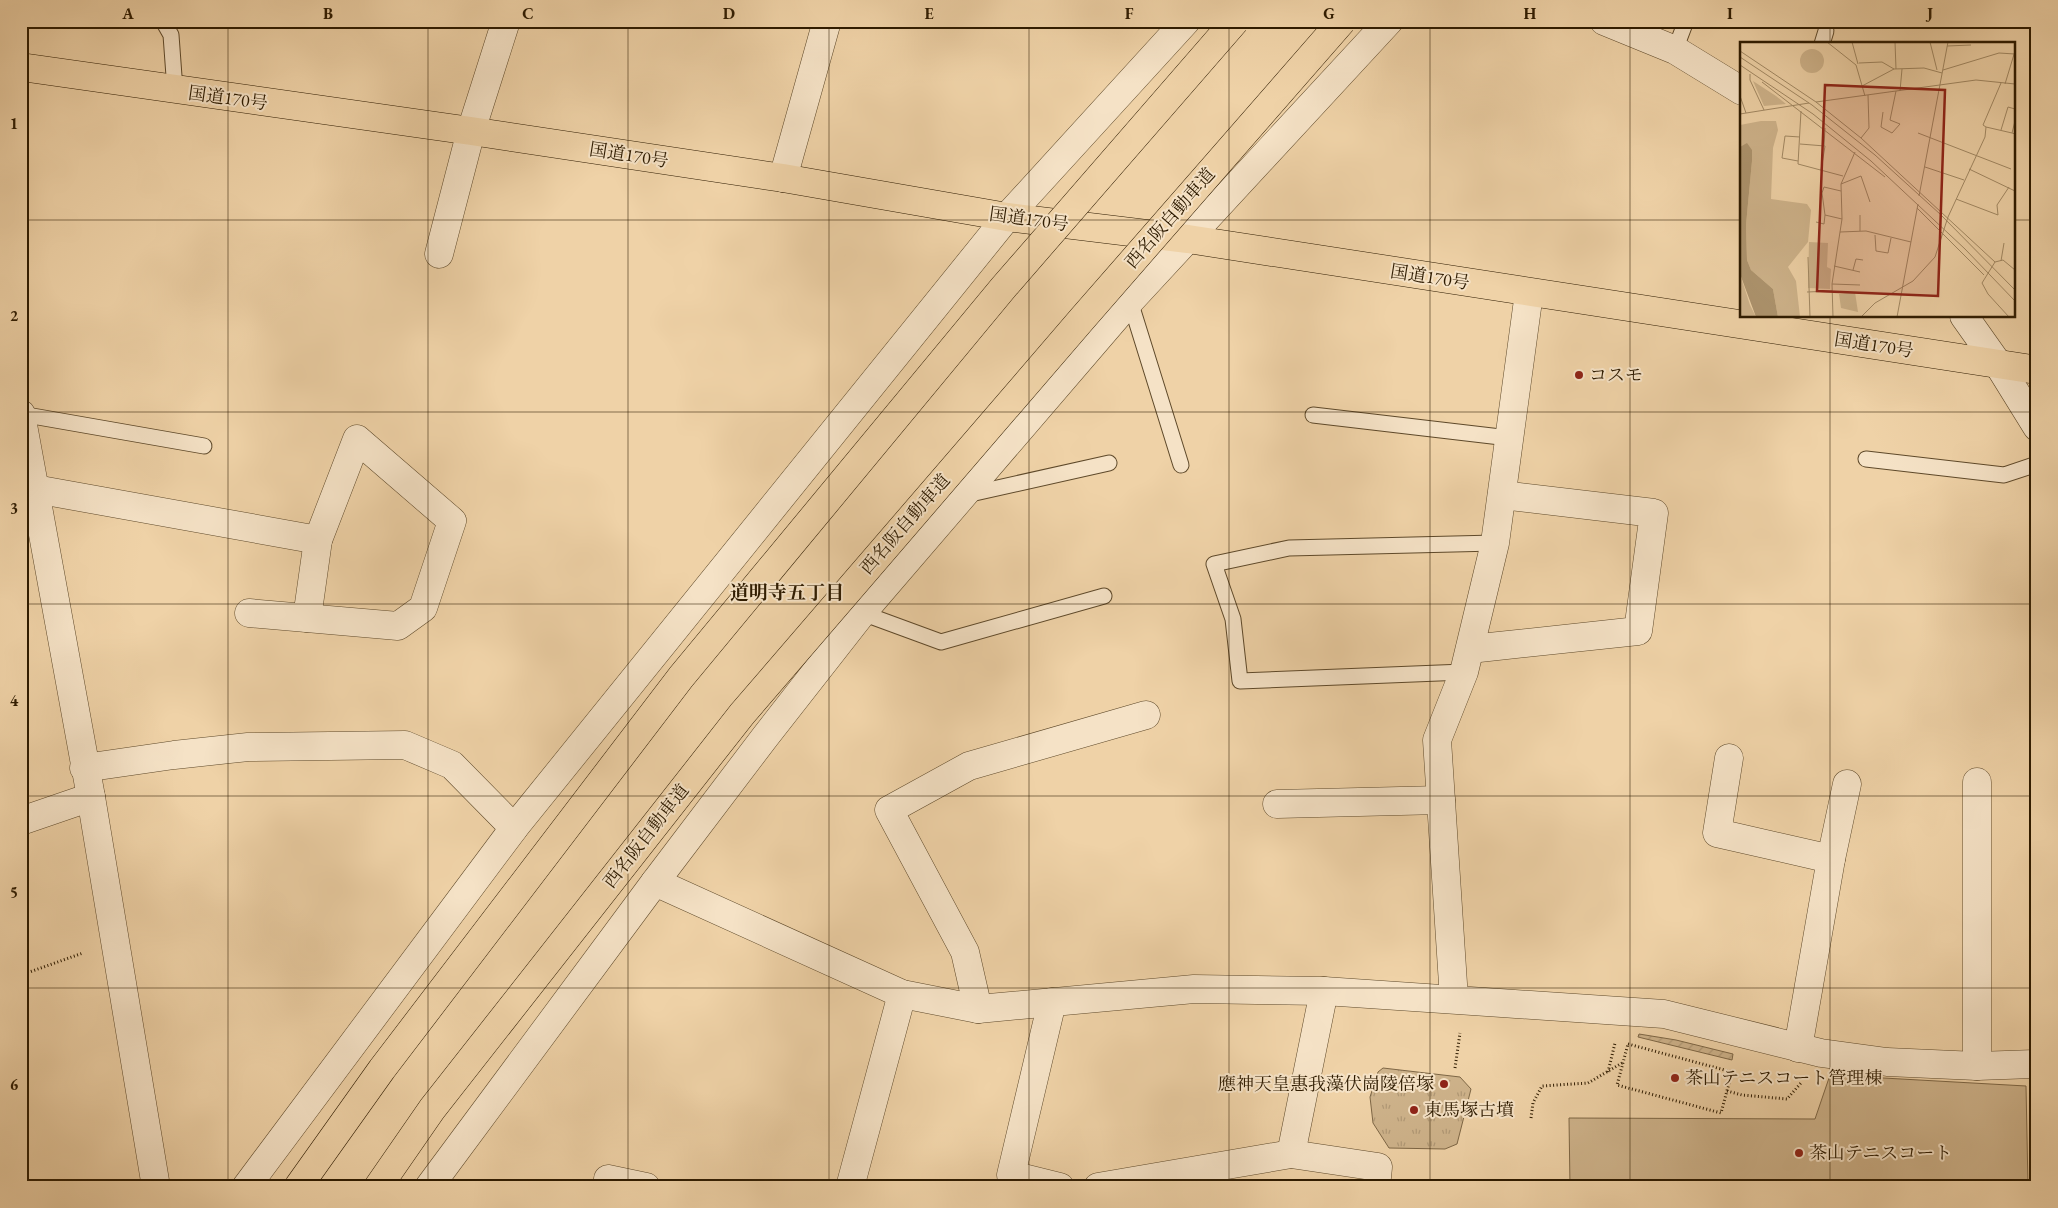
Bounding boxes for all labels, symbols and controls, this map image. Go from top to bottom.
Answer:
text: A [121,3,134,24]
text: B [323,3,333,24]
text: C [522,3,534,24]
text: D [723,3,735,24]
text: E [924,3,934,24]
text: F [1125,3,1134,24]
text: G [1323,3,1335,24]
text: H [1524,3,1537,24]
text: I [1727,3,1733,24]
text: J [1925,3,1933,24]
inset map [1740,42,2016,318]
street label: 国道170号 [187,81,269,114]
text: 1 [10,113,18,134]
street label: 国道170号 [588,137,670,172]
street label: 西名阪自動車道 [1120,163,1220,273]
street label: 国道170号 [988,202,1070,235]
street label: 国道170号 [1389,259,1471,294]
text: 2 [10,305,19,326]
street label: 国道170号 [1833,327,1915,362]
place label: コスモ [1589,363,1643,386]
marker: コスモ [1573,369,1585,381]
street label: 西名阪自動車道 [855,469,955,579]
text: 3 [10,498,18,519]
district label: 道明寺五丁目 [730,580,844,605]
text: 4 [10,690,19,711]
street label: 西名阪自動車道 [598,779,693,892]
text: 5 [10,882,18,903]
place label: 茶山テニスコート管理棟 [1685,1066,1882,1089]
place label: 應神天皇惠我藻伏崗陵倍塚 [1218,1072,1434,1095]
marker: 茶山テニスコート管理棟 [1669,1072,1681,1084]
text: 6 [10,1074,19,1095]
marker: 應神天皇惠我藻伏崗陵倍塚 [1438,1078,1450,1090]
place label: 東馬塚古墳 [1424,1098,1514,1121]
marker: 東馬塚古墳 [1408,1104,1420,1116]
place label: 茶山テニスコート [1809,1141,1952,1164]
marker: 茶山テニスコート [1793,1147,1805,1159]

